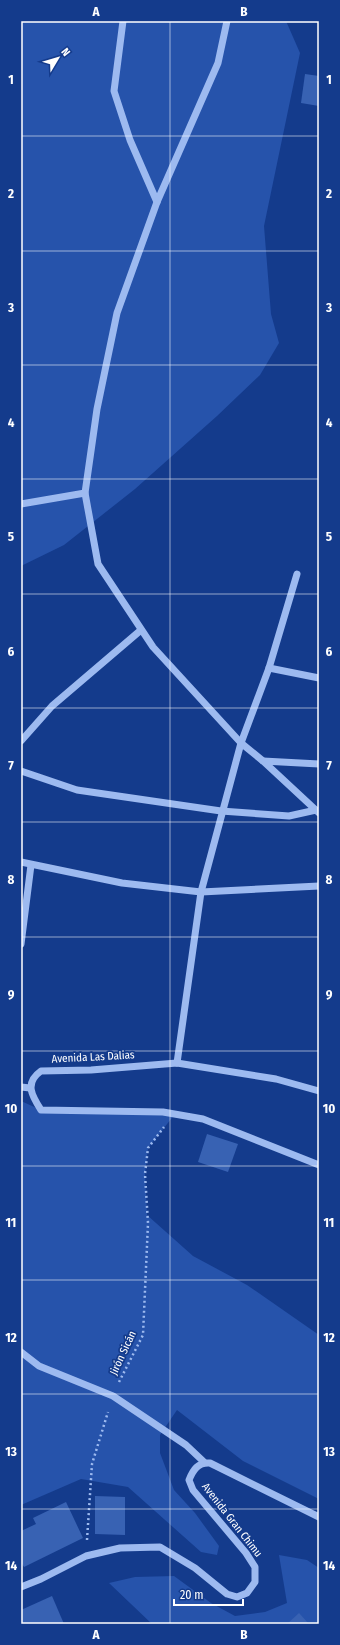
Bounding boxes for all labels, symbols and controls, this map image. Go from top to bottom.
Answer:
text: A [91,4,100,19]
text: B [240,4,248,19]
north arrow [38,38,78,78]
text: N [58,46,73,59]
text: 1 [8,72,14,87]
text: 1 [326,72,332,87]
text: 2 [7,186,14,201]
text: 2 [325,186,332,201]
text: 3 [7,300,14,315]
text: 3 [325,300,332,315]
text: 4 [8,415,15,430]
text: 4 [326,415,333,430]
text: 5 [8,529,14,544]
text: 5 [326,529,332,544]
text: 6 [8,644,15,659]
text: 6 [326,644,333,659]
text: 7 [8,758,14,773]
text: 7 [326,758,332,773]
text: 8 [8,872,15,887]
text: 8 [326,872,333,887]
text: 9 [8,987,15,1002]
text: 9 [326,987,333,1002]
street label: Avenida Las Dalias [51,1048,135,1066]
text: 10 [5,1101,17,1116]
text: 10 [323,1101,335,1116]
text: 11 [6,1215,16,1230]
text: 11 [324,1215,334,1230]
street label: Jirón Sicán [107,1329,139,1377]
text: 12 [5,1330,17,1345]
text: 12 [323,1330,335,1345]
text: 13 [5,1444,17,1459]
text: 13 [323,1444,335,1459]
street label: Avenida Gran Chimu [199,1480,265,1560]
text: 14 [5,1558,17,1573]
text: 14 [323,1558,335,1573]
scale bar [174,1581,243,1607]
text: 20 m [180,1588,204,1602]
text: A [91,1627,100,1642]
text: B [240,1627,248,1642]

